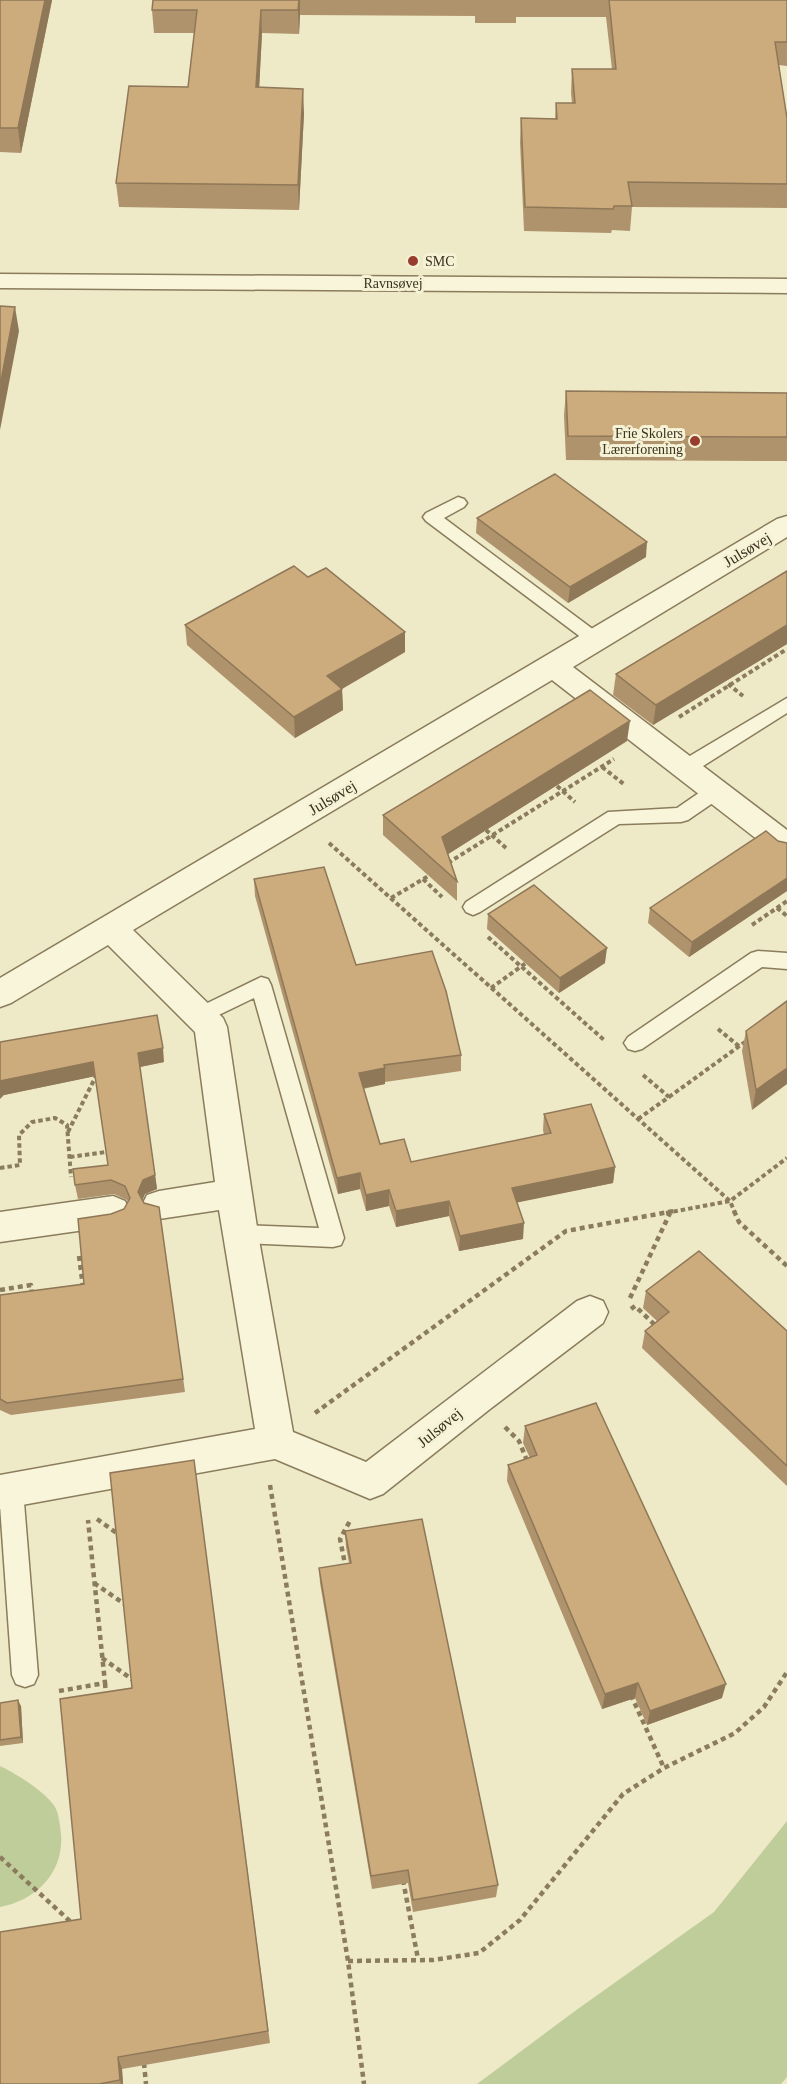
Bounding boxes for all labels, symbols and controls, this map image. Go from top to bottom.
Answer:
marker: SMC [406,254,420,268]
place label: SMC [425,254,455,269]
street label: Ravnsøvej [363,276,423,291]
place label: Frie Skolers Lærerforening [602,426,683,457]
marker: Frie Skolers Lærerforening [688,434,702,448]
street label: Julsøvej [720,529,775,571]
street label: Julsøvej [305,777,360,819]
street label: Julsøvej [414,1404,466,1451]

